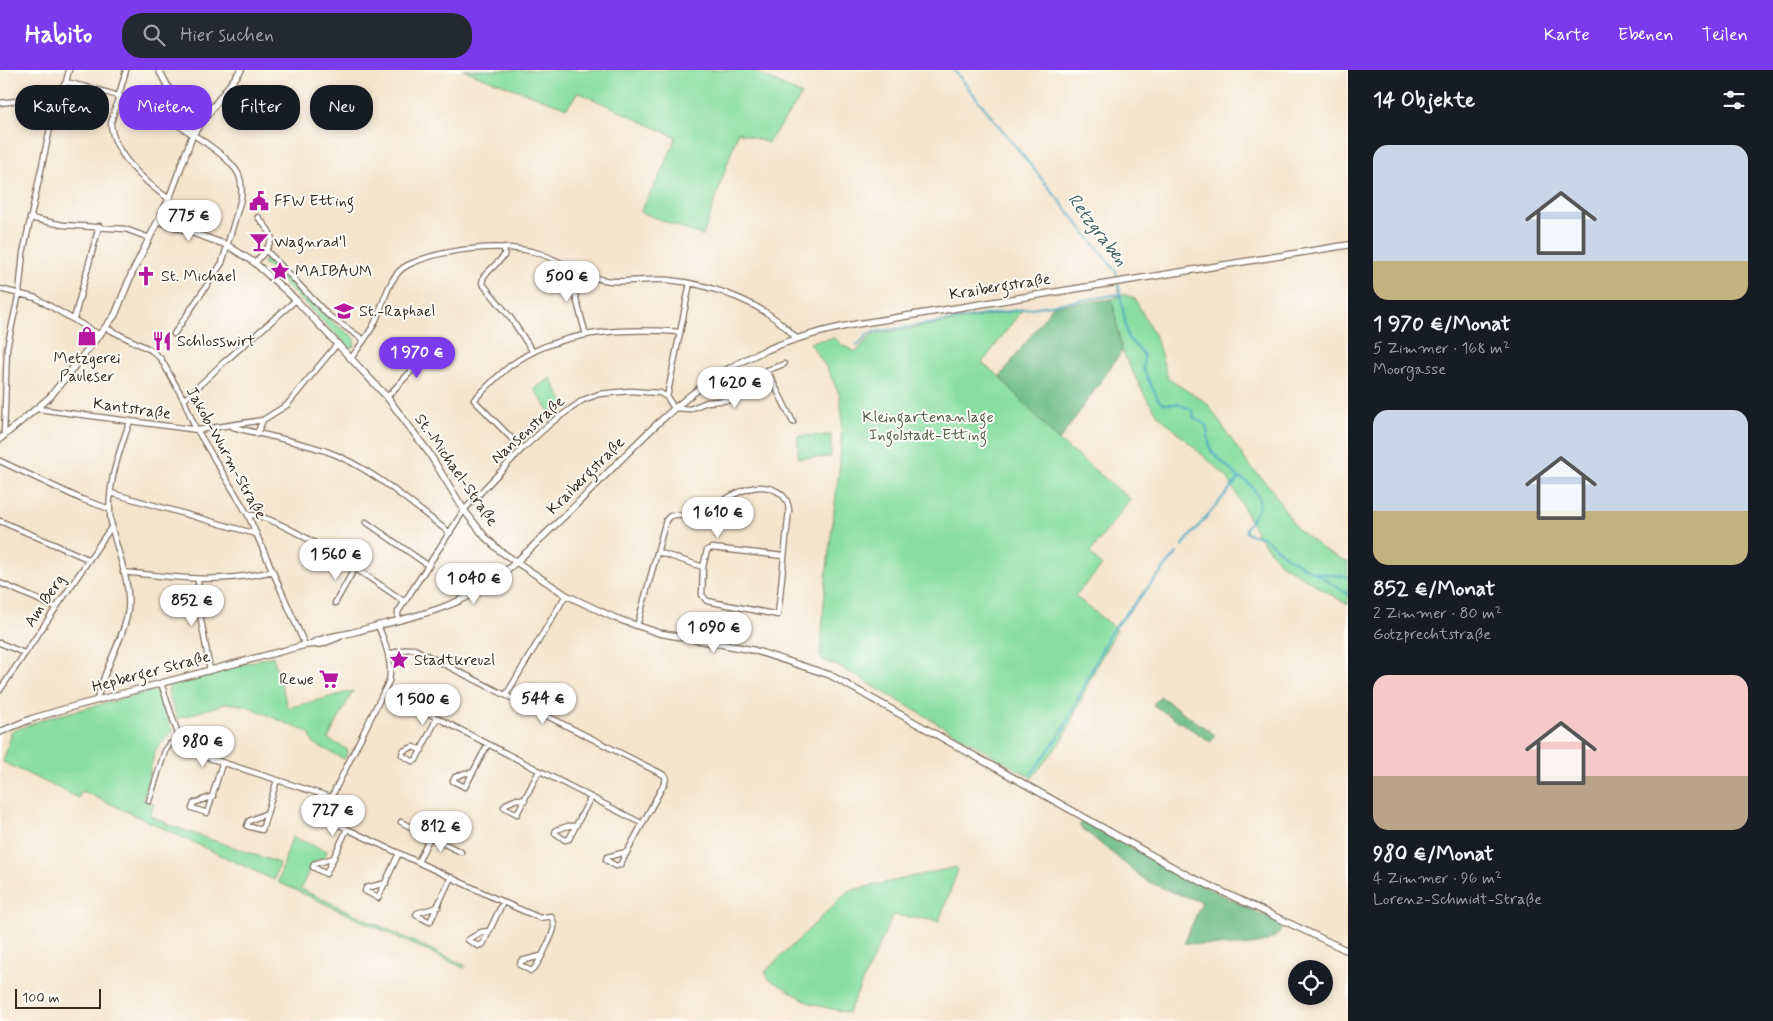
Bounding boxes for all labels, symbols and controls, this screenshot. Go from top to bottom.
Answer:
search box [122,13,472,58]
text: Habito [25,20,92,51]
icon: search [140,21,168,49]
text: Hier suchen [180,23,274,48]
text: Karte [1544,23,1590,47]
text: Ebenen [1618,23,1674,47]
text: Teilen [1702,23,1748,47]
chip: Kaufen [15,85,109,130]
chip: Mieten [119,85,212,130]
chip: Filter [222,85,300,130]
chip: Neu [310,85,373,130]
text: 14 Objekte [1373,86,1475,114]
icon: filters [1720,86,1748,114]
icon: home [1516,178,1606,268]
water label: Retzgraben [1062,188,1132,272]
public building icon: FFW Etting [248,190,270,212]
place label: FFW Etting [274,191,354,213]
pin: 775 € [154,200,224,242]
text: 775 € [168,205,210,226]
bar icon: Wagnrad'l [248,231,270,253]
place label: Wagnrad'l [274,232,346,254]
place icon: MAIBAUM [269,260,291,282]
pin: 500 € [532,260,602,303]
place label: MAIBAUM [295,261,372,282]
church icon: St. Michael [135,265,157,287]
place label: St. Michael [161,266,236,287]
text: 500 € [545,266,589,287]
street label: Kraibergstraße [948,269,1052,306]
school or university icon: St.-Raphael [333,300,355,322]
place label: St.-Raphael [359,301,435,322]
text: 1 970 €/Monat [1373,310,1511,338]
shop icon: Metzgerei Pauleser [76,325,98,347]
restaurant icon: Schlosswirt [151,330,173,352]
place label: Schlosswirt [177,331,256,352]
pin: 1 970 € [371,336,463,379]
text: 5 Zimmer · 168 m² [1373,338,1510,359]
text: 1 970 € [390,342,444,363]
place label: Metzgerei Pauleser [53,348,121,387]
text: Moorgasse [1373,359,1446,380]
pin: 1 620 € [689,366,781,409]
text: 1 620 € [708,372,762,393]
street label: Jakob-Wurm-Straße [181,383,271,523]
street label: Nansenstraße [487,391,569,469]
street label: Kantstraße [92,393,172,425]
park label: Kleingartenanlage Ingolstadt-Etting [862,407,994,447]
street label: St.-Michael-Straße [409,410,503,530]
street label: Kraibergstraße [542,432,630,520]
icon: home [1516,443,1606,533]
pin: 1 610 € [672,496,764,539]
text: 1 610 € [693,502,743,523]
pin: 1 560 € [290,538,382,581]
text: 1 560 € [310,544,362,565]
pin: 1 040 € [428,562,520,605]
text: 1 040 € [447,568,501,589]
street label: Am Berg [20,571,70,631]
text: 852 €/Monat [1373,575,1495,603]
pin: 852 € [157,584,227,627]
text: 852 € [171,590,213,611]
text: 2 Zimmer · 80 m² [1373,603,1502,624]
pin: 1 090 € [668,612,760,654]
text: 1 090 € [688,617,740,638]
text: Gotzprechtstraße [1373,624,1491,645]
street label: Hepberger Straße [90,646,213,699]
place icon: Stadtkreuzl [388,649,410,671]
place label: Stadtkreuzl [414,650,495,671]
supermarket icon: Rewe [318,668,340,690]
place label: Rewe [279,669,314,690]
pin: 544 € [508,682,578,725]
pin: 1 500 € [377,684,469,726]
text: 544 € [521,688,565,709]
text: 1 500 € [396,689,450,710]
icon: home [1516,708,1606,798]
pin: 980 € [168,726,238,768]
text: 980 € [182,731,224,752]
pin: 727 € [298,794,368,837]
text: 727 € [312,800,354,821]
pin: 812 € [406,810,476,853]
text: 812 € [421,816,461,837]
text: 980 €/Monat [1373,840,1494,868]
text: 4 Zimmer · 96 m² [1373,868,1502,889]
text: Lorenz-Schmidt-Straße [1373,889,1542,910]
map controls [1288,960,1333,1005]
button: locate [1288,960,1333,1005]
scale bar [15,986,101,1009]
text: 100 m [22,989,60,1007]

